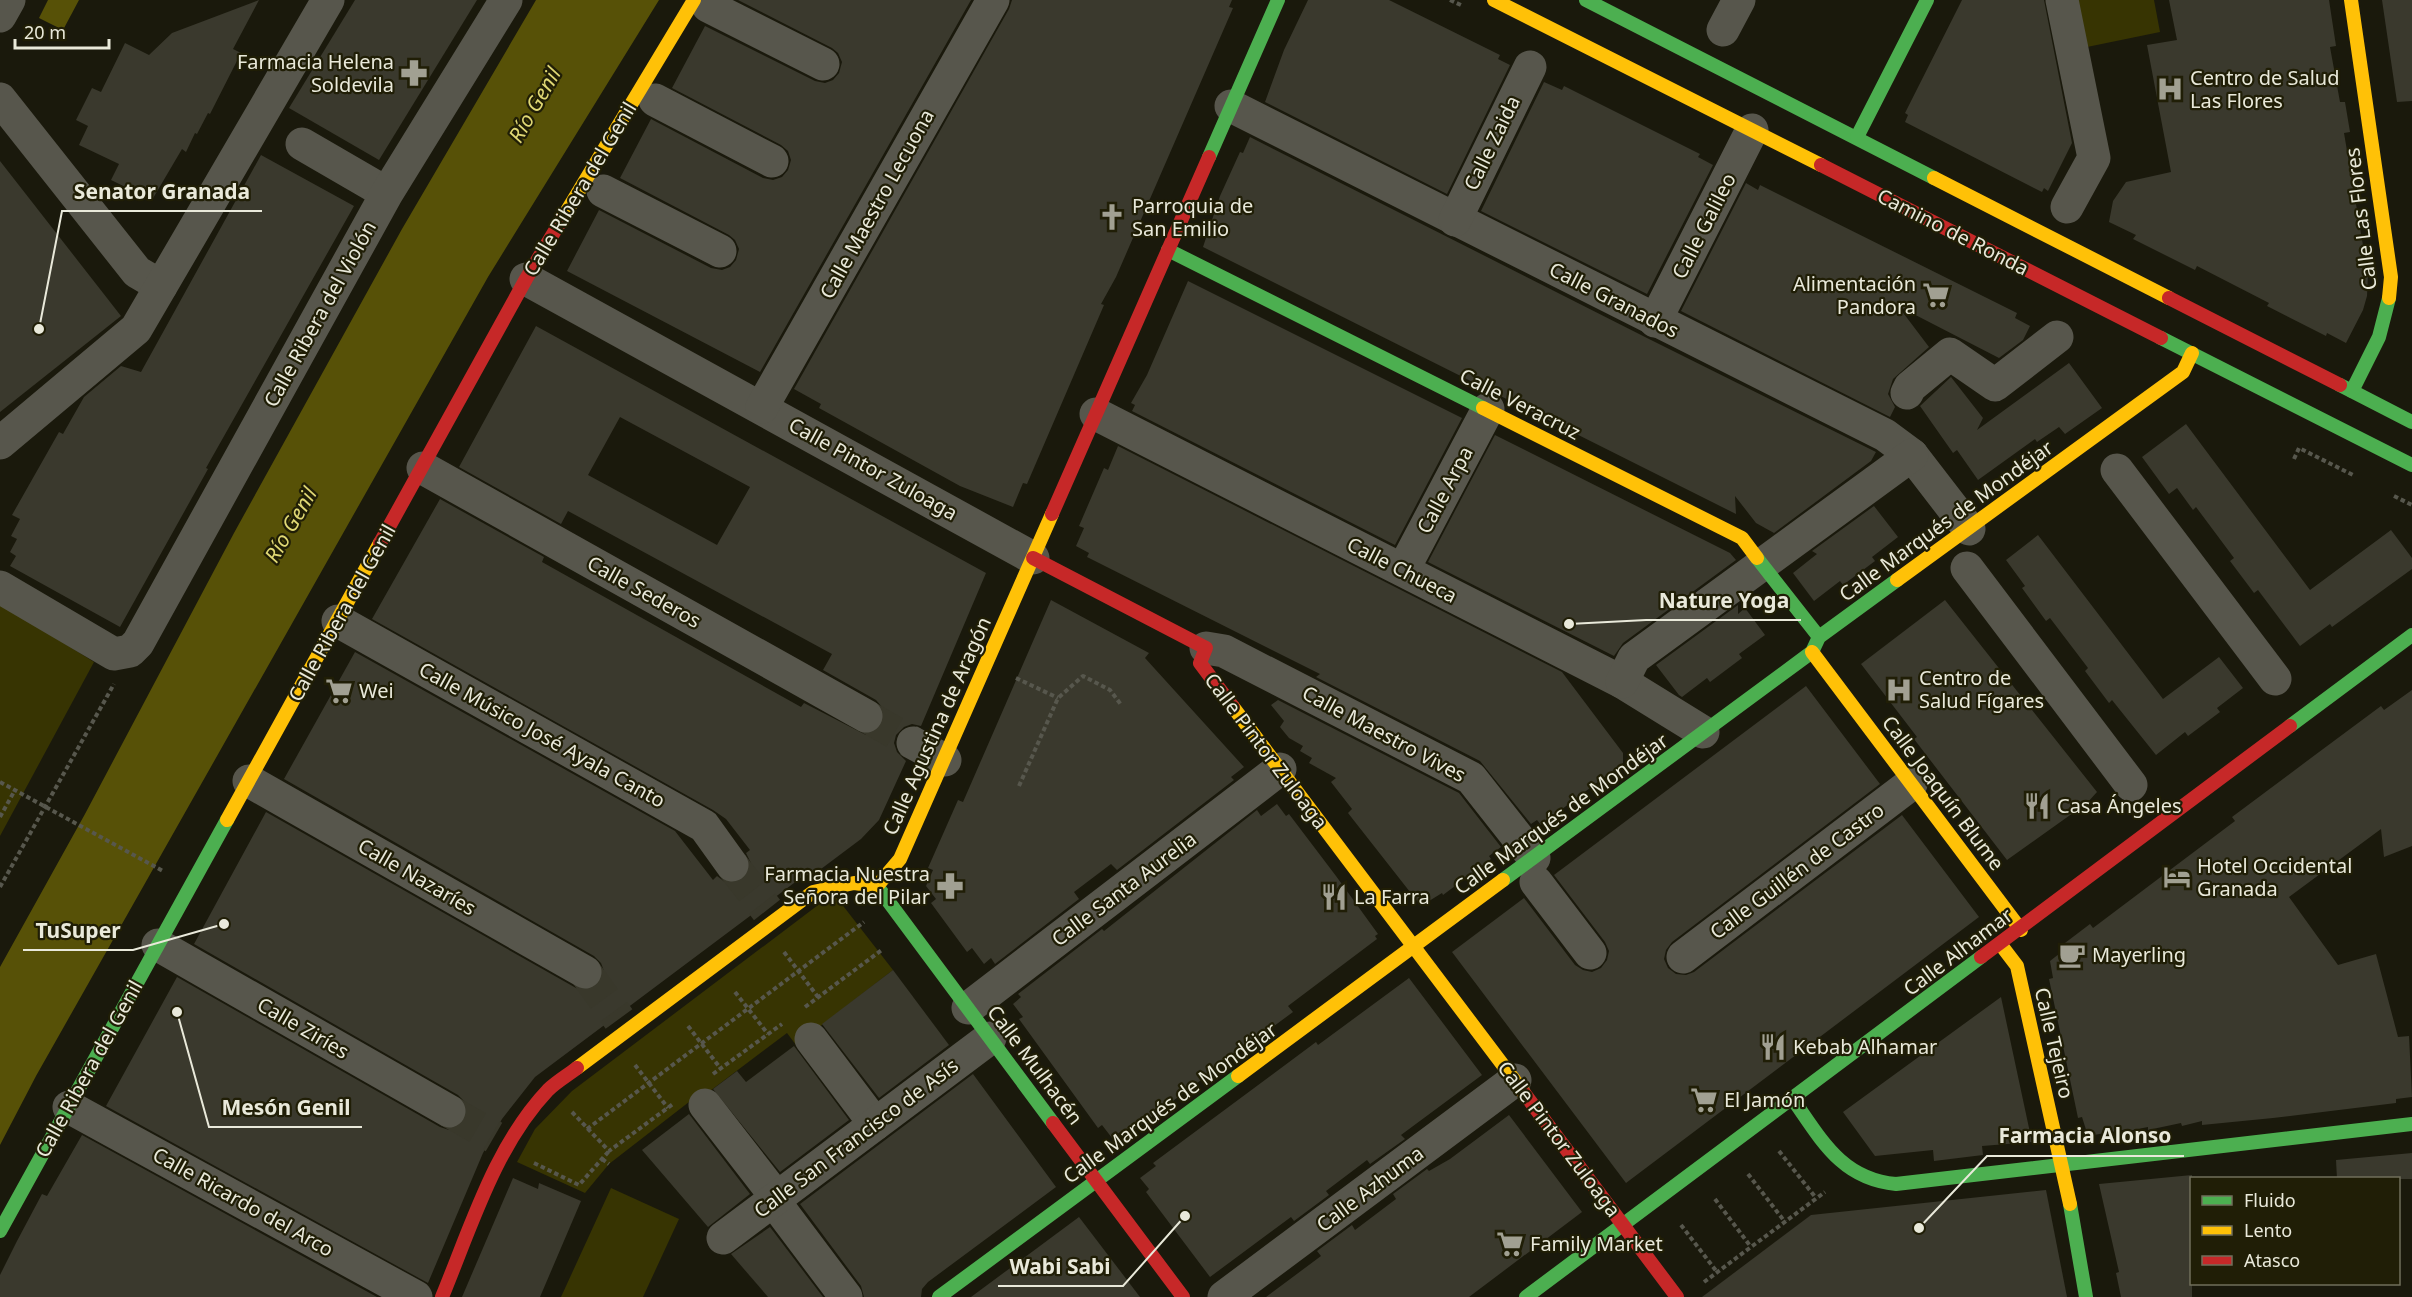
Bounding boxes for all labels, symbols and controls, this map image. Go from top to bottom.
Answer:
scale bar [15,12,110,50]
text: 20 m [24,20,66,44]
place label: Farmacia Helena Soldevila [237,48,394,98]
pharmacy icon: Farmacia Helena Soldevila [399,58,429,88]
water label: Río Genil [501,61,567,147]
place label: Centro de Salud Las Flores [2190,64,2339,114]
hospital icon: Centro de Salud Las Flores [2155,74,2185,104]
street label: Calle Zaida [1457,91,1526,195]
street label: Calle Ribera del Genil [517,97,642,281]
street label: Calle Maestro Lecuona [813,104,940,303]
street label: Calle Las Flores [2338,146,2383,292]
street label: Calle Galileo [1665,168,1742,283]
callout: Senator Granada [62,172,262,211]
text: Senator Granada [74,177,250,205]
street label: Camino de Ronda [1873,182,2034,281]
place label: Parroquia de San Emilio [1132,192,1253,242]
church icon: Parroquia de San Emilio [1097,202,1127,232]
street label: Calle Ribera del Violón [257,216,382,412]
street label: Calle Granados [1545,255,1684,344]
place label: Alimentación Pandora [1793,270,1916,320]
supermarket icon: Alimentación Pandora [1921,280,1951,310]
street label: Calle Veracruz [1455,362,1585,446]
street label: Calle Pintor Zuloaga [784,411,962,526]
street label: Calle Marqués de Mondéjar [1833,434,2058,607]
street label: Calle Arpa [1410,441,1479,538]
water label: Río Genil [257,481,323,567]
street label: Calle Ribera del Genil [282,519,402,706]
street label: Calle Chueca [1343,530,1462,609]
street label: Calle Sederos [583,549,706,634]
callout: Nature Yoga [1646,581,1801,620]
text: Nature Yoga [1659,586,1789,614]
street label: Calle Agustina de Aragón [876,612,997,839]
street label: Calle Músico José Ayala Canto [414,655,670,814]
place label: Centro de Salud Fígares [1919,664,2044,714]
street label: Calle Pintor Zuloaga [1199,667,1334,834]
hospital icon: Centro de Salud Fígares [1884,675,1914,705]
supermarket icon: Wei [324,676,354,706]
place label: Wei [359,677,394,704]
street label: Calle Maestro Vives [1298,679,1471,788]
street label: Calle Joaquín Blume [1876,710,2011,876]
street label: Calle Marqués de Mondéjar [1448,727,1673,900]
restaurant icon: Casa Ángeles [2022,791,2052,821]
place label: Casa Ángeles [2057,792,2182,819]
street label: Calle Guillén de Castro [1704,796,1889,945]
street label: Calle Santa Aurelia [1046,825,1202,952]
street label: Calle Nazaríes [353,832,481,921]
place label: Hotel Occidental Granada [2197,852,2352,902]
place label: Farmacia Nuestra Señora del Pilar [764,860,930,910]
hotel icon: Hotel Occidental Granada [2162,862,2192,892]
pharmacy icon: Farmacia Nuestra Señora del Pilar [935,871,965,901]
restaurant icon: La Farra [1319,882,1349,912]
place label: La Farra [1354,883,1430,910]
street label: Calle Alhamar [1898,902,2018,1002]
callout: TuSuper [23,911,133,950]
text: TuSuper [35,916,121,944]
cafe icon: Mayerling [2057,940,2087,970]
place label: Mayerling [2092,941,2186,968]
street label: Calle Ribera del Genil [29,975,149,1162]
street label: Calle Tejeiro [2029,985,2080,1101]
street label: Calle Ziríes [253,990,354,1065]
street label: Calle Mulhacén [982,999,1089,1130]
street label: Calle Marqués de Mondéjar [1057,1016,1282,1189]
restaurant icon: Kebab Alhamar [1758,1032,1788,1062]
place label: Kebab Alhamar [1793,1033,1937,1060]
street label: Calle San Francisco de Asís [748,1052,963,1223]
street label: Calle Pintor Zuloaga [1492,1055,1627,1222]
supermarket icon: El Jamón [1689,1085,1719,1115]
place label: El Jamón [1724,1086,1805,1113]
callout: Mesón Genil [209,1088,362,1127]
text: Mesón Genil [221,1093,351,1121]
callout: Farmacia Alonso [1987,1117,2184,1156]
text: Farmacia Alonso [1999,1121,2171,1149]
street label: Calle Azhuma [1311,1139,1429,1238]
street label: Calle Ricardo del Arco [148,1141,338,1263]
legend [2190,1177,2400,1285]
text: Fluido [2244,1188,2296,1212]
text: Lento [2244,1218,2292,1242]
supermarket icon: Family Market [1495,1229,1525,1259]
place label: Family Market [1530,1230,1663,1257]
callout: Wabi Sabi [998,1247,1123,1286]
text: Atasco [2244,1248,2300,1272]
text: Wabi Sabi [1009,1252,1111,1280]

